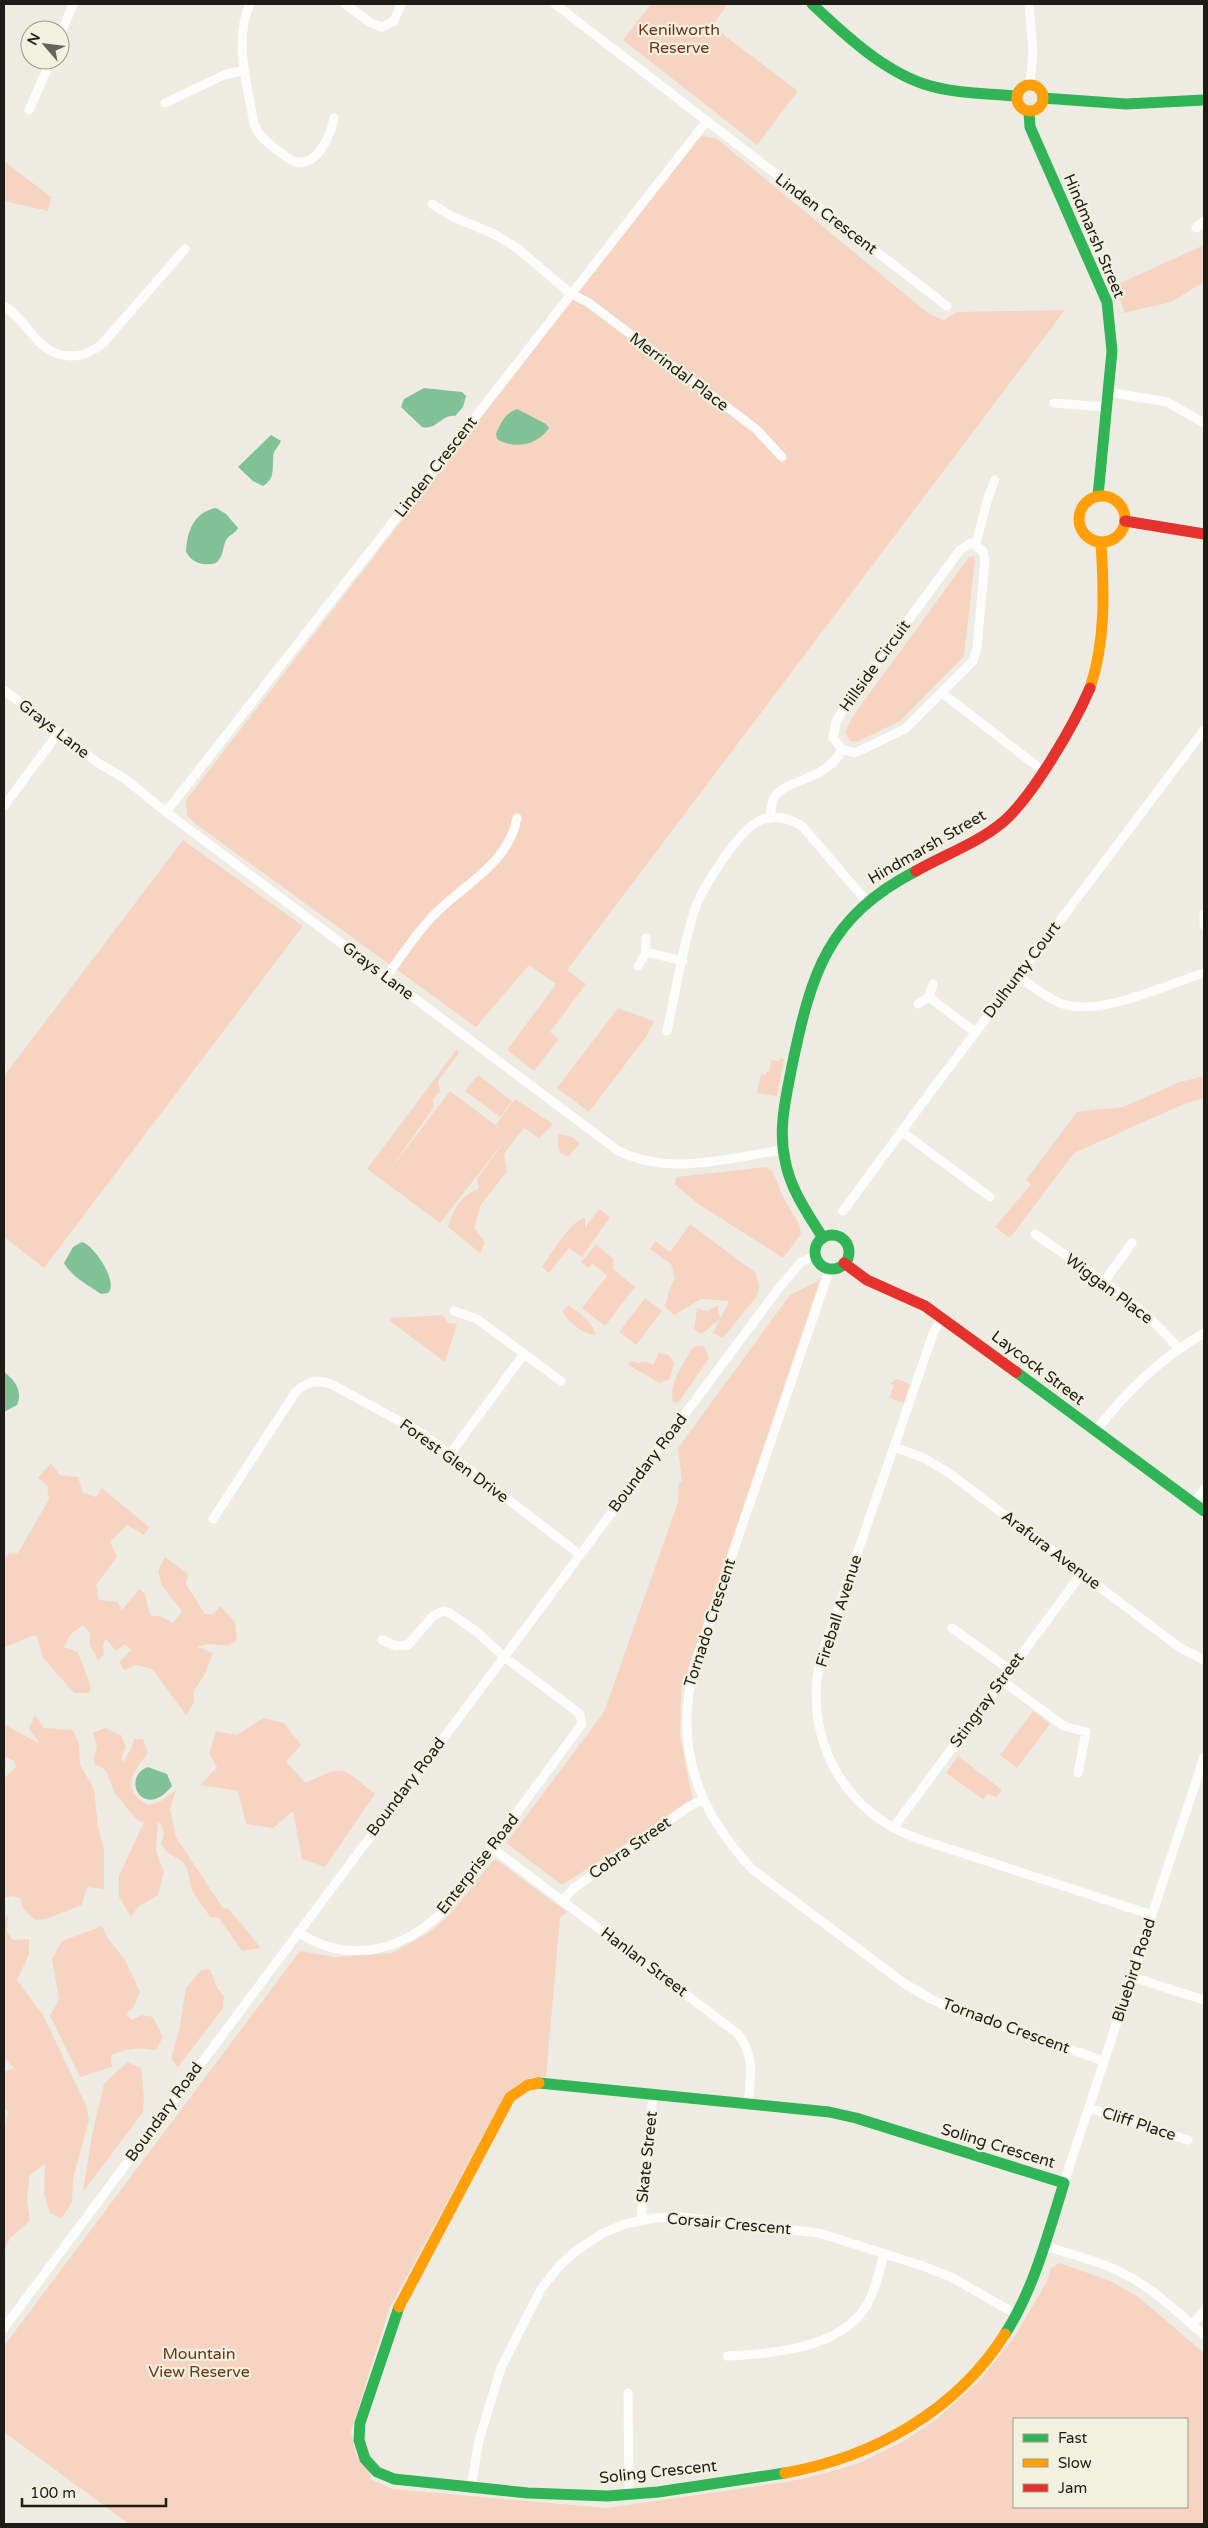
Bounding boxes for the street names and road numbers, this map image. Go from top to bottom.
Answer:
street label: Linden Crescent [771,169,881,259]
street label: Hindmarsh Street [1059,171,1129,301]
street label: Merrindal Place [626,328,732,416]
street label: Linden Crescent [390,412,482,522]
street label: Hillside Circuit [835,616,915,716]
street label: Grays Lane [15,695,93,763]
street label: Hindmarsh Street [864,805,990,889]
street label: Dulhunty Court [979,918,1065,1022]
street label: Grays Lane [338,938,418,1004]
street label: Wiggan Place [1061,1250,1157,1328]
street label: Laycock Street [987,1326,1089,1410]
street label: Boundary Road [604,1410,692,1516]
street label: Forest Glen Drive [395,1415,513,1507]
street label: Arafura Avenue [997,1506,1105,1594]
street label: Fireball Avenue [811,1552,867,1670]
street label: Tornado Crescent [680,1556,740,1690]
street label: Stingray Street [946,1648,1028,1752]
street label: Boundary Road [362,1734,450,1840]
street label: Enterprise Road [433,1810,523,1918]
street label: Cobra Street [585,1812,675,1884]
street label: Bluebird Road [1108,1915,1160,2025]
street label: Hanlan Street [597,1923,691,2001]
street label: Tornado Crescent [940,1994,1072,2058]
street label: Boundary Road [121,2058,207,2166]
street label: Cliff Place [1099,2103,1179,2145]
street label: Skate Street [632,2110,662,2204]
street label: Soling Crescent [938,2119,1058,2173]
street label: Corsair Crescent [666,2209,792,2239]
street label: Soling Crescent [598,2456,718,2488]

